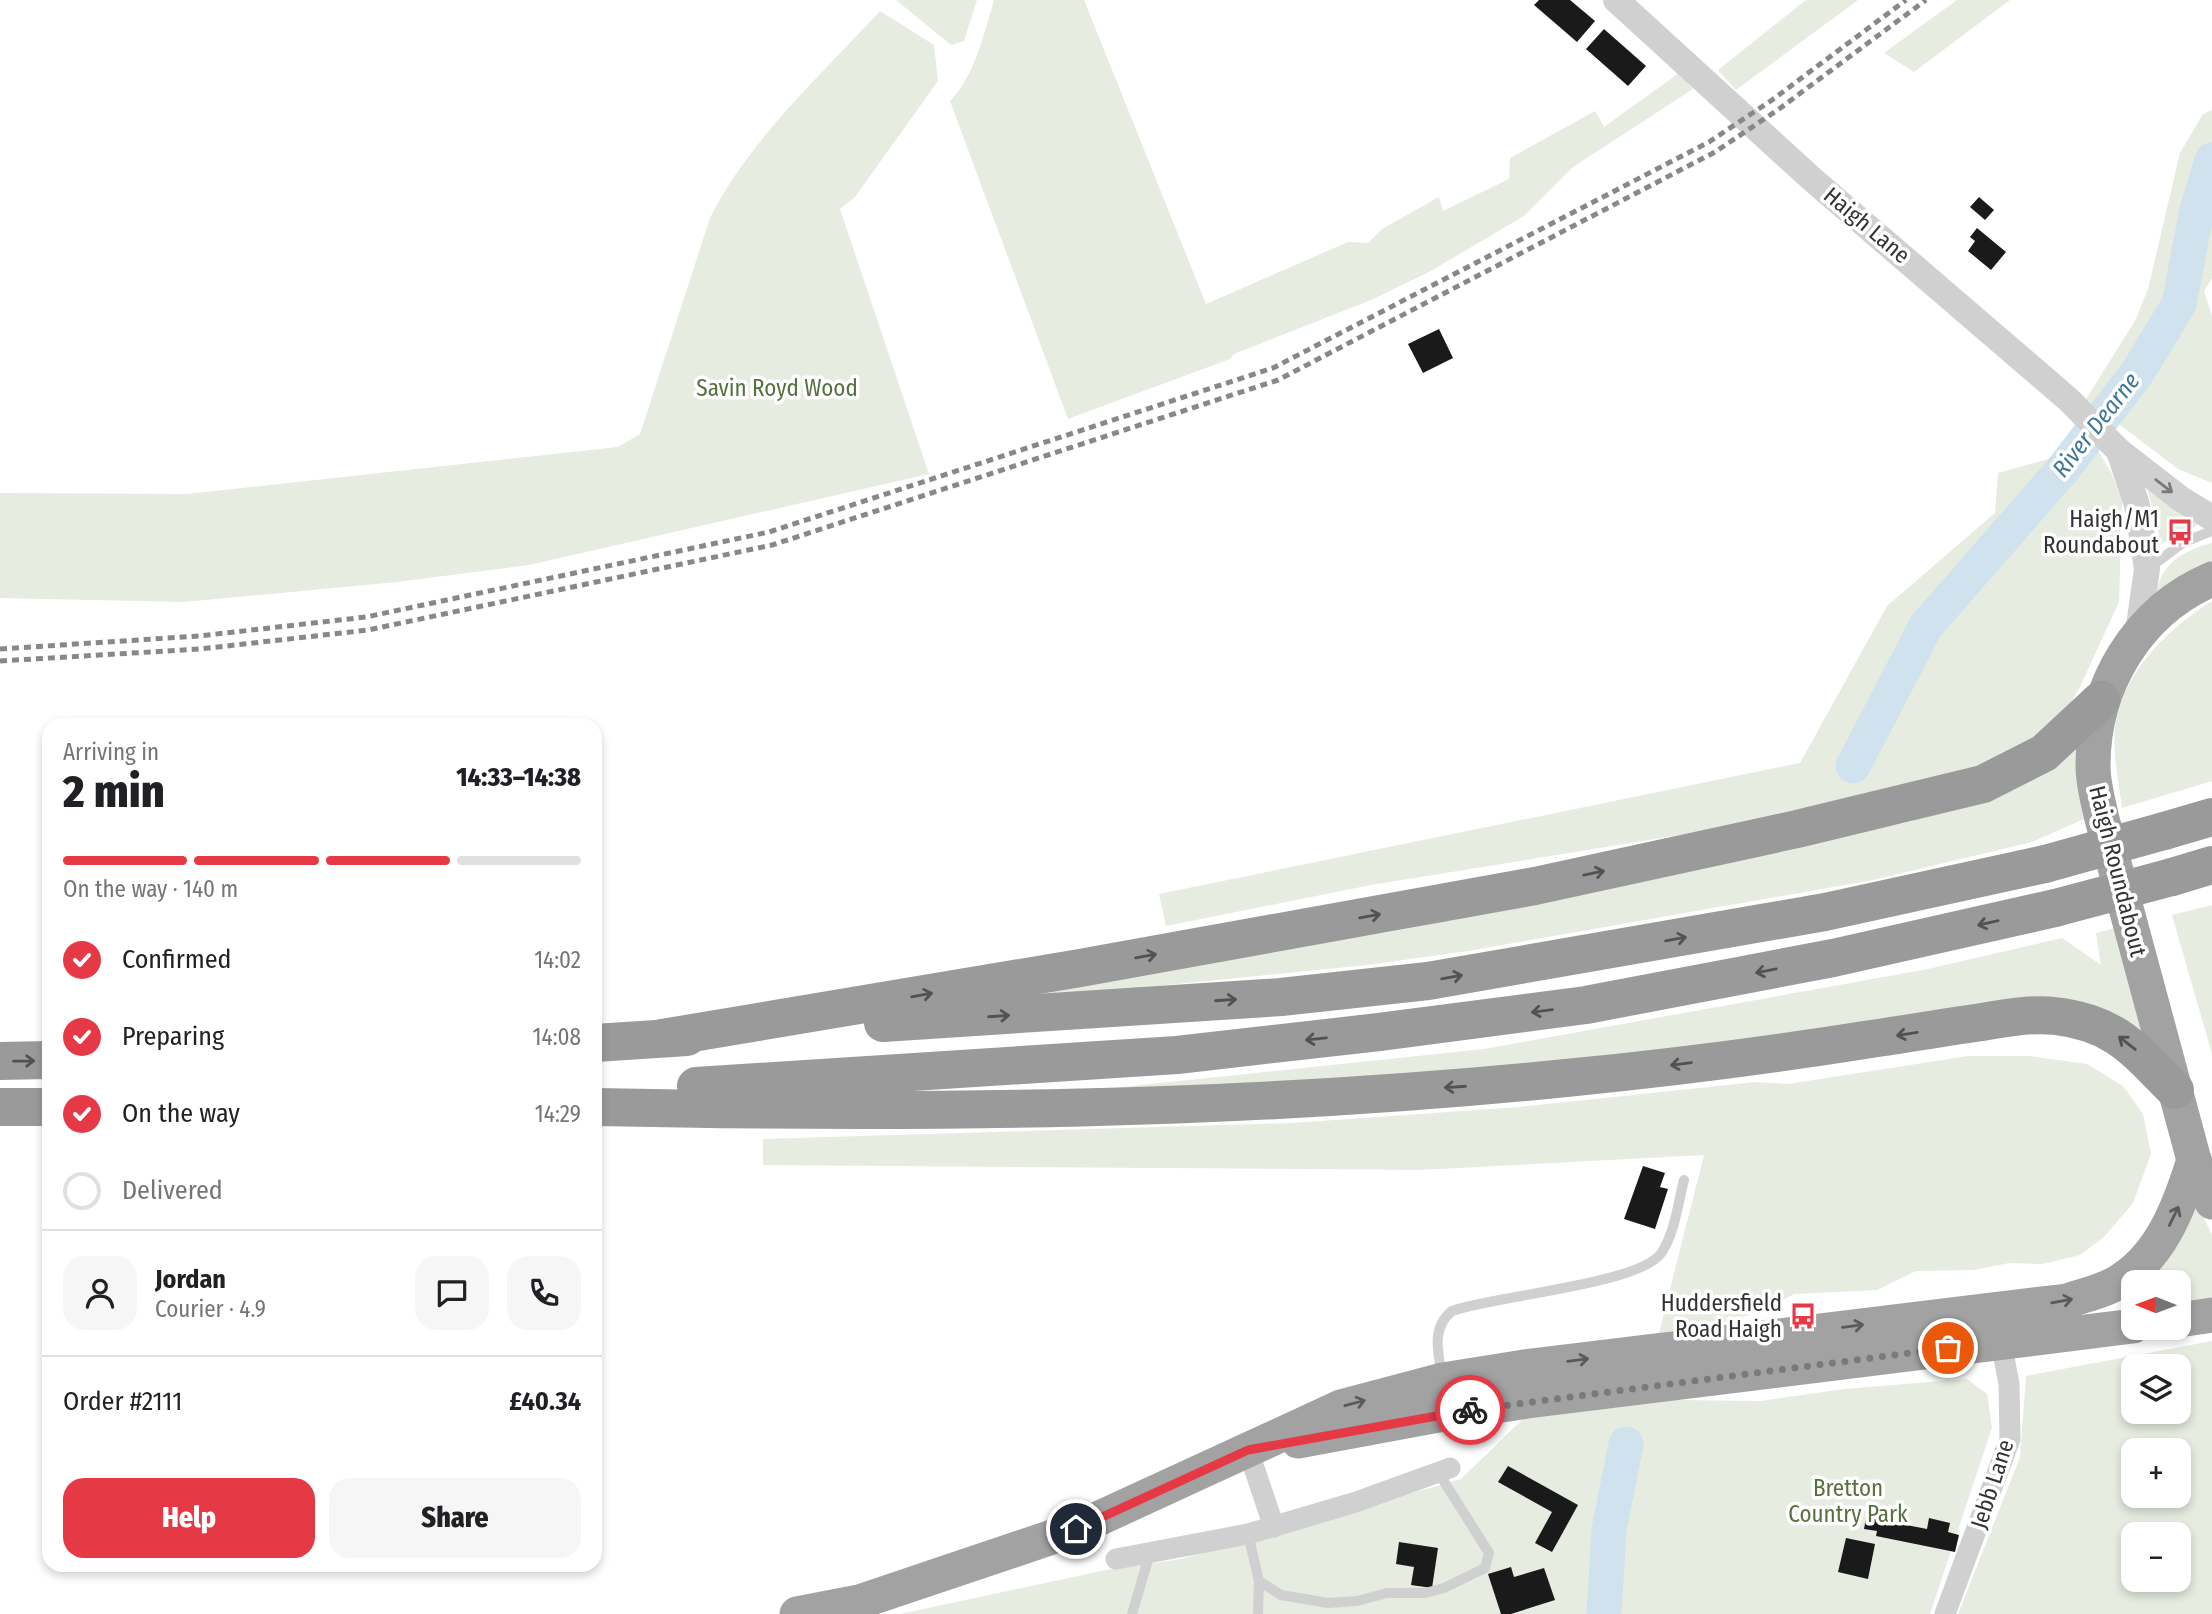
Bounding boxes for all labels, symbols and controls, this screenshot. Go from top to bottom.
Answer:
street label: Haigh Lane [1818,181,1916,269]
water label: River Dearne [2047,367,2145,483]
park label: Savin Royd Wood [696,374,858,402]
one-way arrow [2155,478,2173,493]
place label: Haigh/M1 Roundabout [2043,505,2159,559]
bus stop icon: Haigh/M1 Roundabout [2165,517,2195,547]
text: Arriving in [63,738,159,766]
text: 14:33–14:38 [456,762,581,793]
text: 2 min [63,764,165,819]
street label: Haigh Roundabout [2083,783,2153,960]
one-way arrow [1582,866,1605,880]
text: On the way · 140 m [63,875,238,903]
one-way arrow [1358,909,1381,922]
one-way arrow [1977,917,2000,930]
one-way arrow [1664,931,1687,945]
icon: check [63,941,101,979]
text: Confirmed [122,944,232,975]
text: 14:02 [534,946,581,974]
one-way arrow [1134,949,1157,962]
one-way arrow [1755,965,1778,978]
one-way arrow [1440,970,1463,983]
one-way arrow [910,988,933,1001]
one-way arrow [1214,993,1236,1006]
one-way arrow [1531,1004,1554,1017]
one-way arrow [987,1009,1010,1022]
icon: check [63,1018,101,1056]
text: Preparing [122,1021,224,1052]
text: 14:08 [533,1023,581,1051]
one-way arrow [1896,1027,1919,1040]
one-way arrow [1305,1033,1328,1046]
one-way arrow [2117,1036,2136,1051]
one-way arrow [13,1054,36,1068]
one-way arrow [1671,1057,1693,1070]
one-way arrow [1444,1081,1467,1094]
icon: check [63,1095,101,1133]
text: On the way [122,1098,240,1129]
text: 14:29 [535,1100,581,1128]
text: Delivered [122,1175,223,1206]
one-way arrow [2167,1206,2181,1227]
button: person [63,1256,137,1330]
button: chat [415,1256,489,1330]
button: phone [507,1256,581,1330]
text: Jordan [155,1264,226,1295]
north arrow [2121,1270,2191,1340]
map controls [2121,1270,2191,1592]
place label: Huddersfield Road Haigh [1661,1289,1782,1343]
one-way arrow [2050,1294,2073,1307]
text: Courier · 4.9 [155,1295,266,1323]
bus stop icon: Huddersfield Road Haigh [1788,1301,1818,1331]
pin [1918,1318,1978,1378]
one-way arrow [1841,1319,1864,1332]
icon: bag [1929,1329,1967,1367]
one-way arrow [1566,1354,1589,1367]
button: layers [2121,1354,2191,1424]
courier [1435,1375,1505,1445]
text: Order #2111 [63,1386,182,1417]
text: £40.34 [509,1386,581,1417]
icon: bike [1451,1391,1489,1429]
one-way arrow [1343,1396,1366,1409]
street label: Jebb Lane [1964,1436,2020,1532]
button: + [2121,1438,2191,1508]
park label: Bretton Country Park [1788,1474,1908,1528]
button: Help [63,1478,315,1558]
button: Share [329,1478,581,1558]
pin [1046,1499,1106,1559]
icon: home [1057,1510,1095,1548]
button: − [2121,1522,2191,1592]

